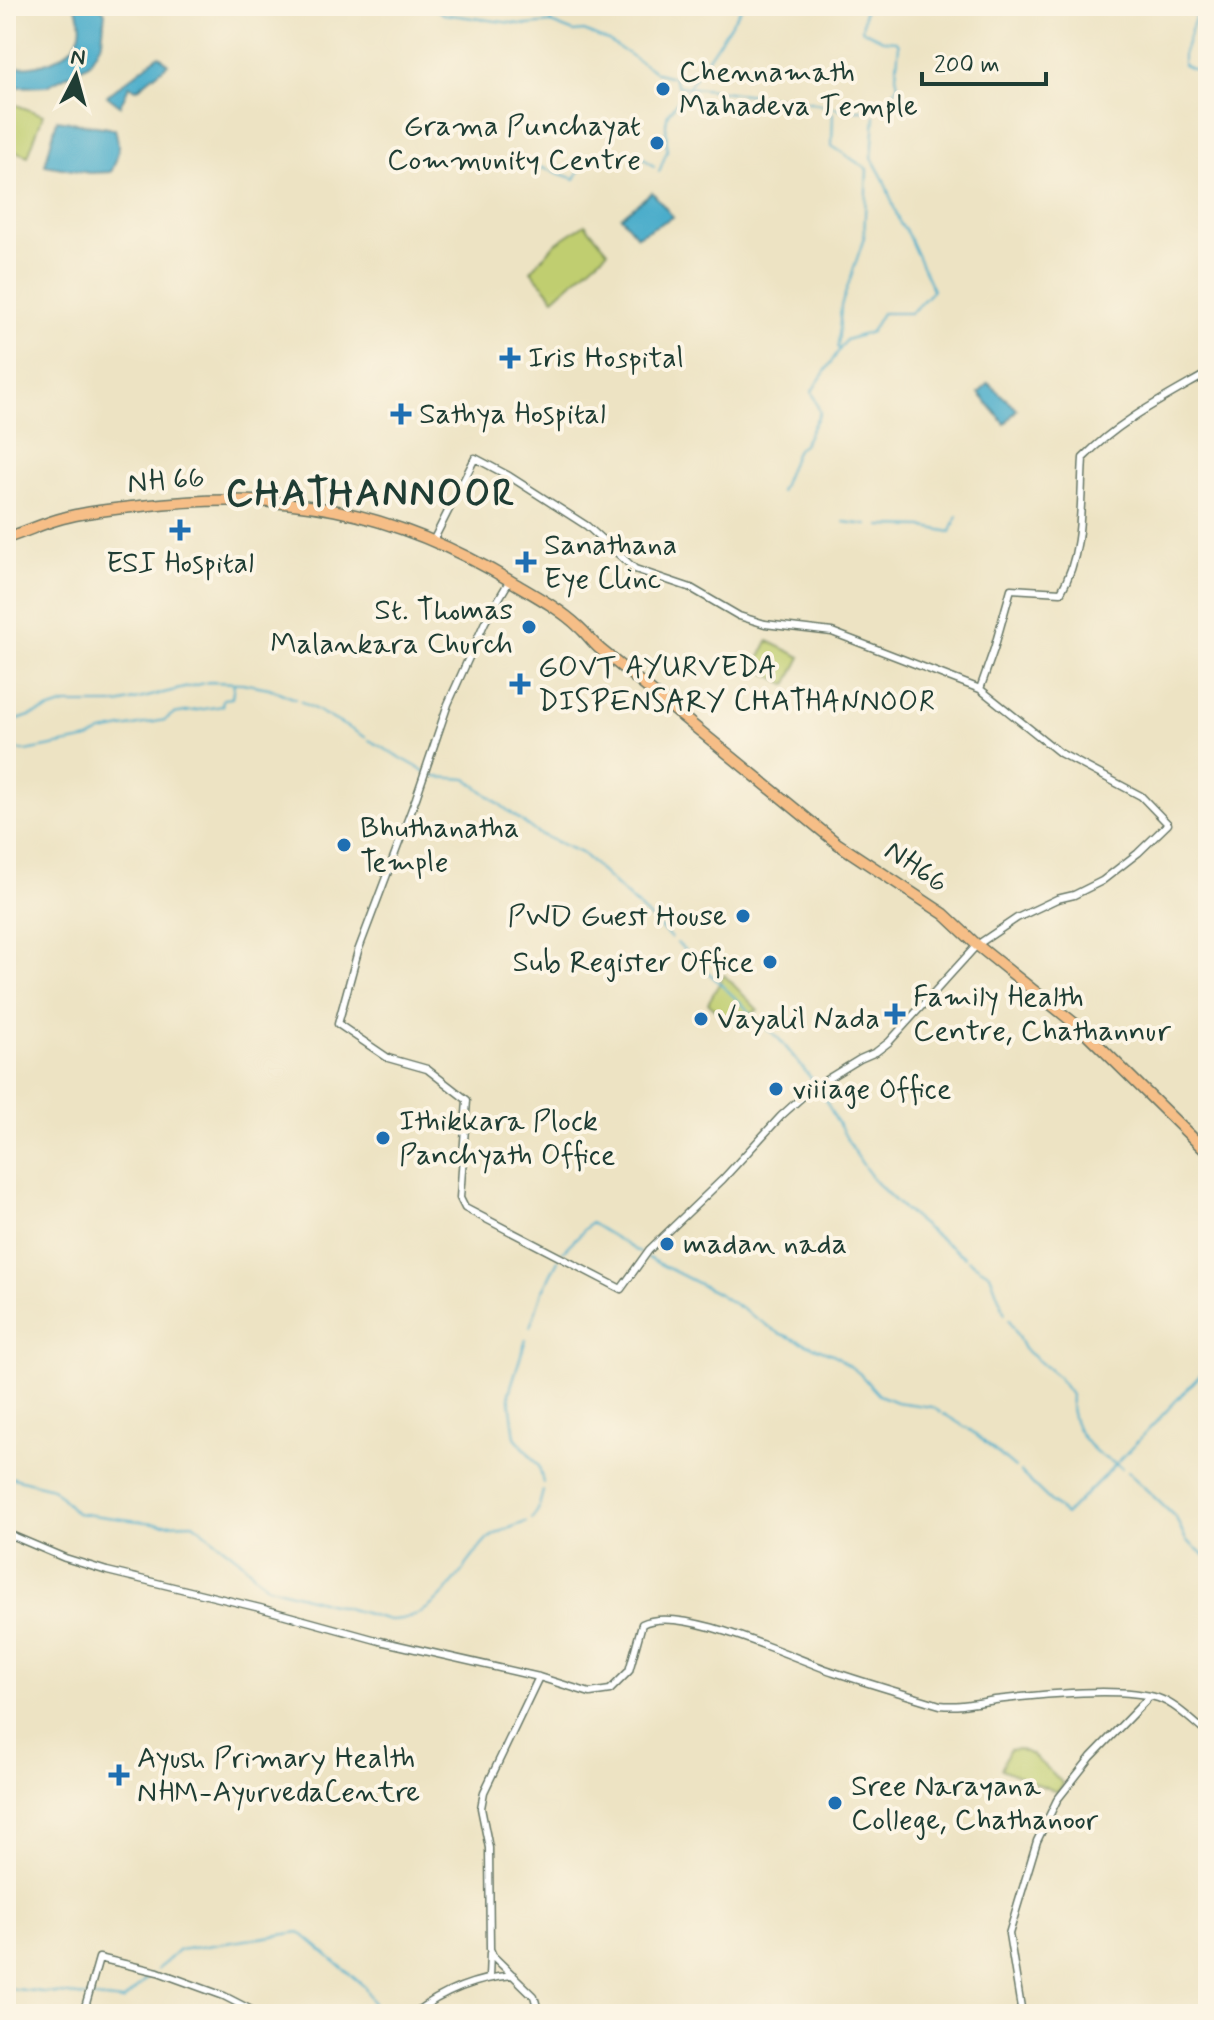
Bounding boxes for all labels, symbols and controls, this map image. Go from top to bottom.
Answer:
north arrow [36,36,116,116]
scale bar [922,36,1046,86]
text: N [69,43,87,73]
text: 200 m [934,50,1000,81]
place label: Chennamath Mahadeva Temple [679,53,918,126]
marker: Chennamath Mahadeva Temple [654,80,672,98]
place label: Grama Punchayat Community Centre [387,107,641,180]
marker: Grama Punchayat Community Centre [648,134,666,152]
place label: Iris Hospital [528,339,684,378]
marker: Iris Hospital [499,347,521,369]
place label: Sathya Hospital [419,395,606,434]
marker: Sathya Hospital [390,403,412,425]
street label: NH 66 [126,458,206,504]
district label: CHATHANNOOR [226,470,516,519]
marker: ESI Hospital [169,519,191,541]
place label: Sanathana Eye Clinc [544,526,677,599]
place label: ESI Hospital [106,544,254,583]
marker: Sanathana Eye Clinc [515,551,537,573]
place label: St. Thomas Malankara Church [270,591,513,664]
marker: St. Thomas Malankara Church [520,618,538,636]
place label: GOVT AYURVEDA DISPENSARY CHATHANNOOR [538,648,935,721]
marker: GOVT AYURVEDA DISPENSARY CHATHANNOOR [509,673,531,695]
place label: Bhuthanatha Temple [360,809,519,882]
street label: NH66 [876,831,956,903]
marker: Bhuthanatha Temple [335,836,353,854]
place label: PWD Guest House [508,897,727,936]
marker: PWD Guest House [734,907,752,925]
place label: Sub Register Office [513,943,754,982]
marker: Sub Register Office [761,953,779,971]
place label: Family Health Centre, Chathannur [913,978,1172,1051]
place label: Vayalil Nada [717,1000,880,1039]
marker: Family Health Centre, Chathannur [884,1003,906,1025]
marker: Vayalil Nada [692,1010,710,1028]
place label: viiiage Office [792,1070,951,1109]
marker: viiiage Office [767,1080,785,1098]
place label: Ithikkara Plock Panchyath Office [399,1102,616,1175]
marker: Ithikkara Plock Panchyath Office [374,1129,392,1147]
place label: madan nada [683,1225,847,1264]
marker: madan nada [658,1235,676,1253]
place label: Ayush Primary Health NHM-AyurvedaCentre [137,1739,420,1812]
marker: Ayush Primary Health NHM-AyurvedaCentre [108,1764,130,1786]
place label: Sree Narayana College, Chathanoor [851,1767,1099,1840]
marker: Sree Narayana College, Chathanoor [826,1794,844,1812]

